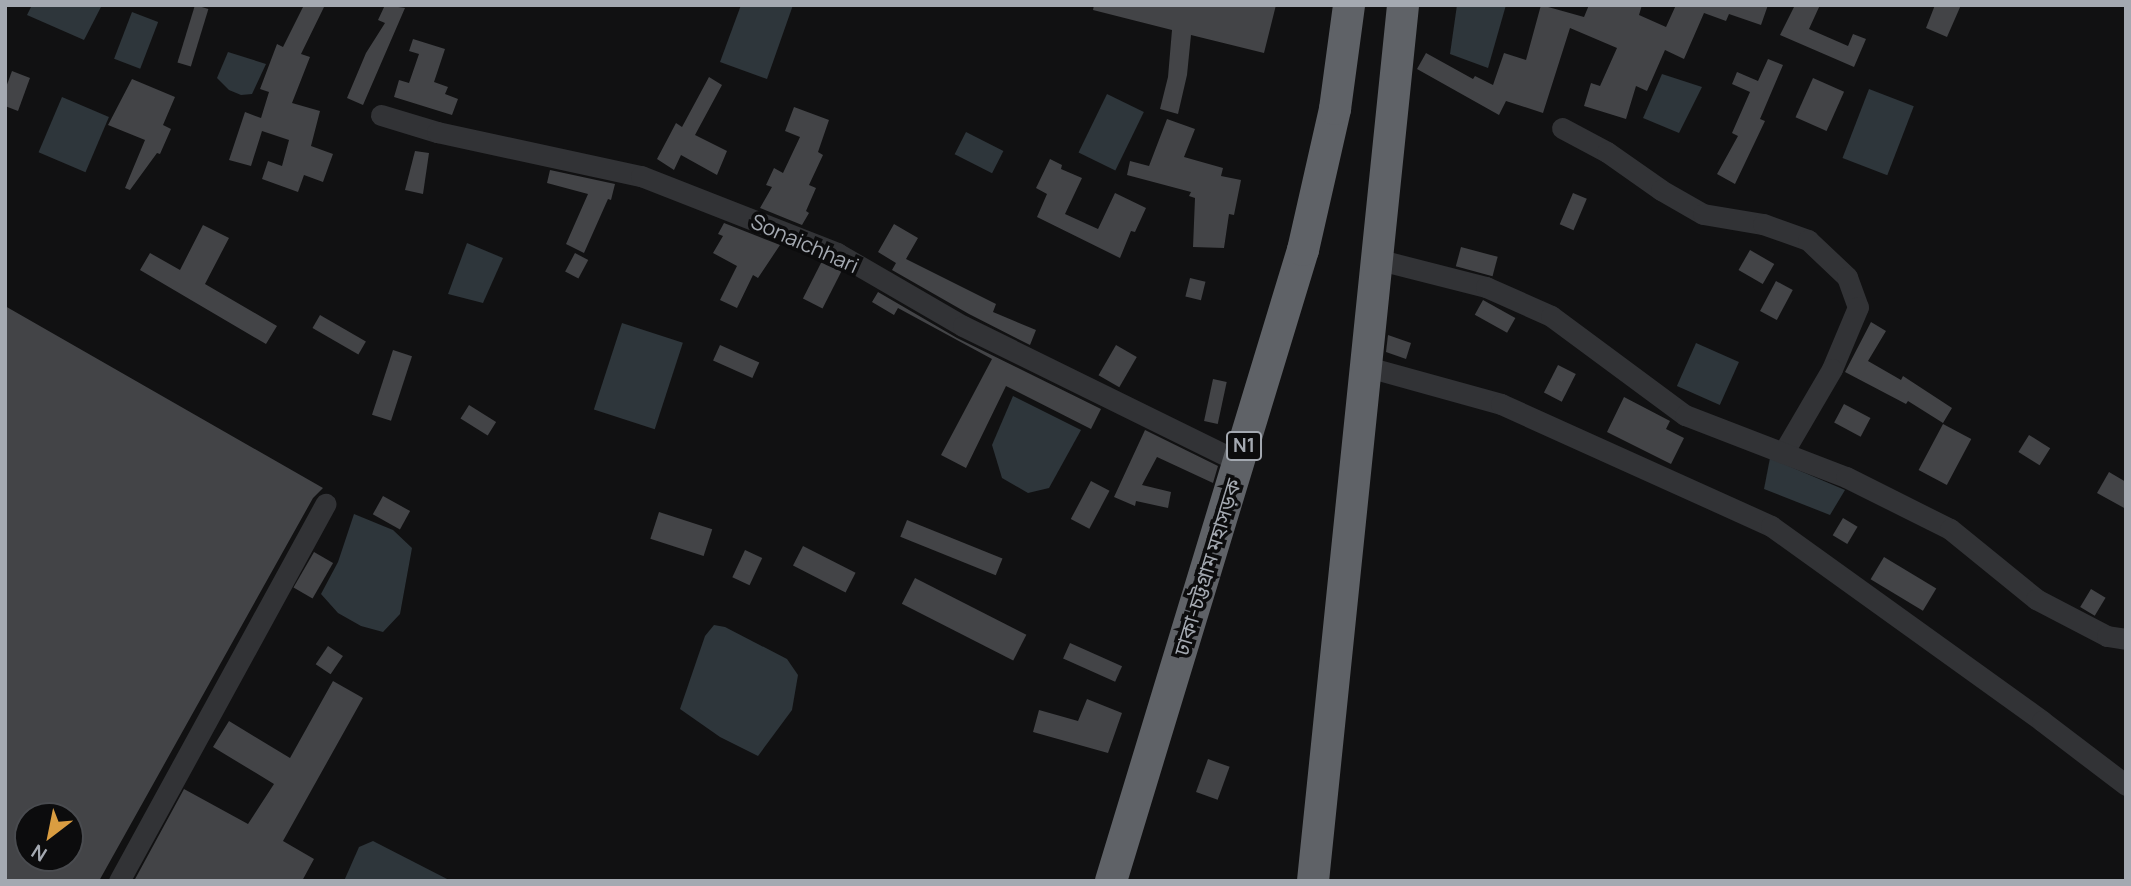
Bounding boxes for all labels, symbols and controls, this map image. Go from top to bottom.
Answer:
street label: Sonaichhari [747,208,863,278]
road number: N1 [1225,430,1263,462]
street label: ঢাকা-চট্টগ্রাম মহাসড়ক [1168,476,1246,658]
north arrow [14,802,84,872]
text: N [26,838,52,868]

